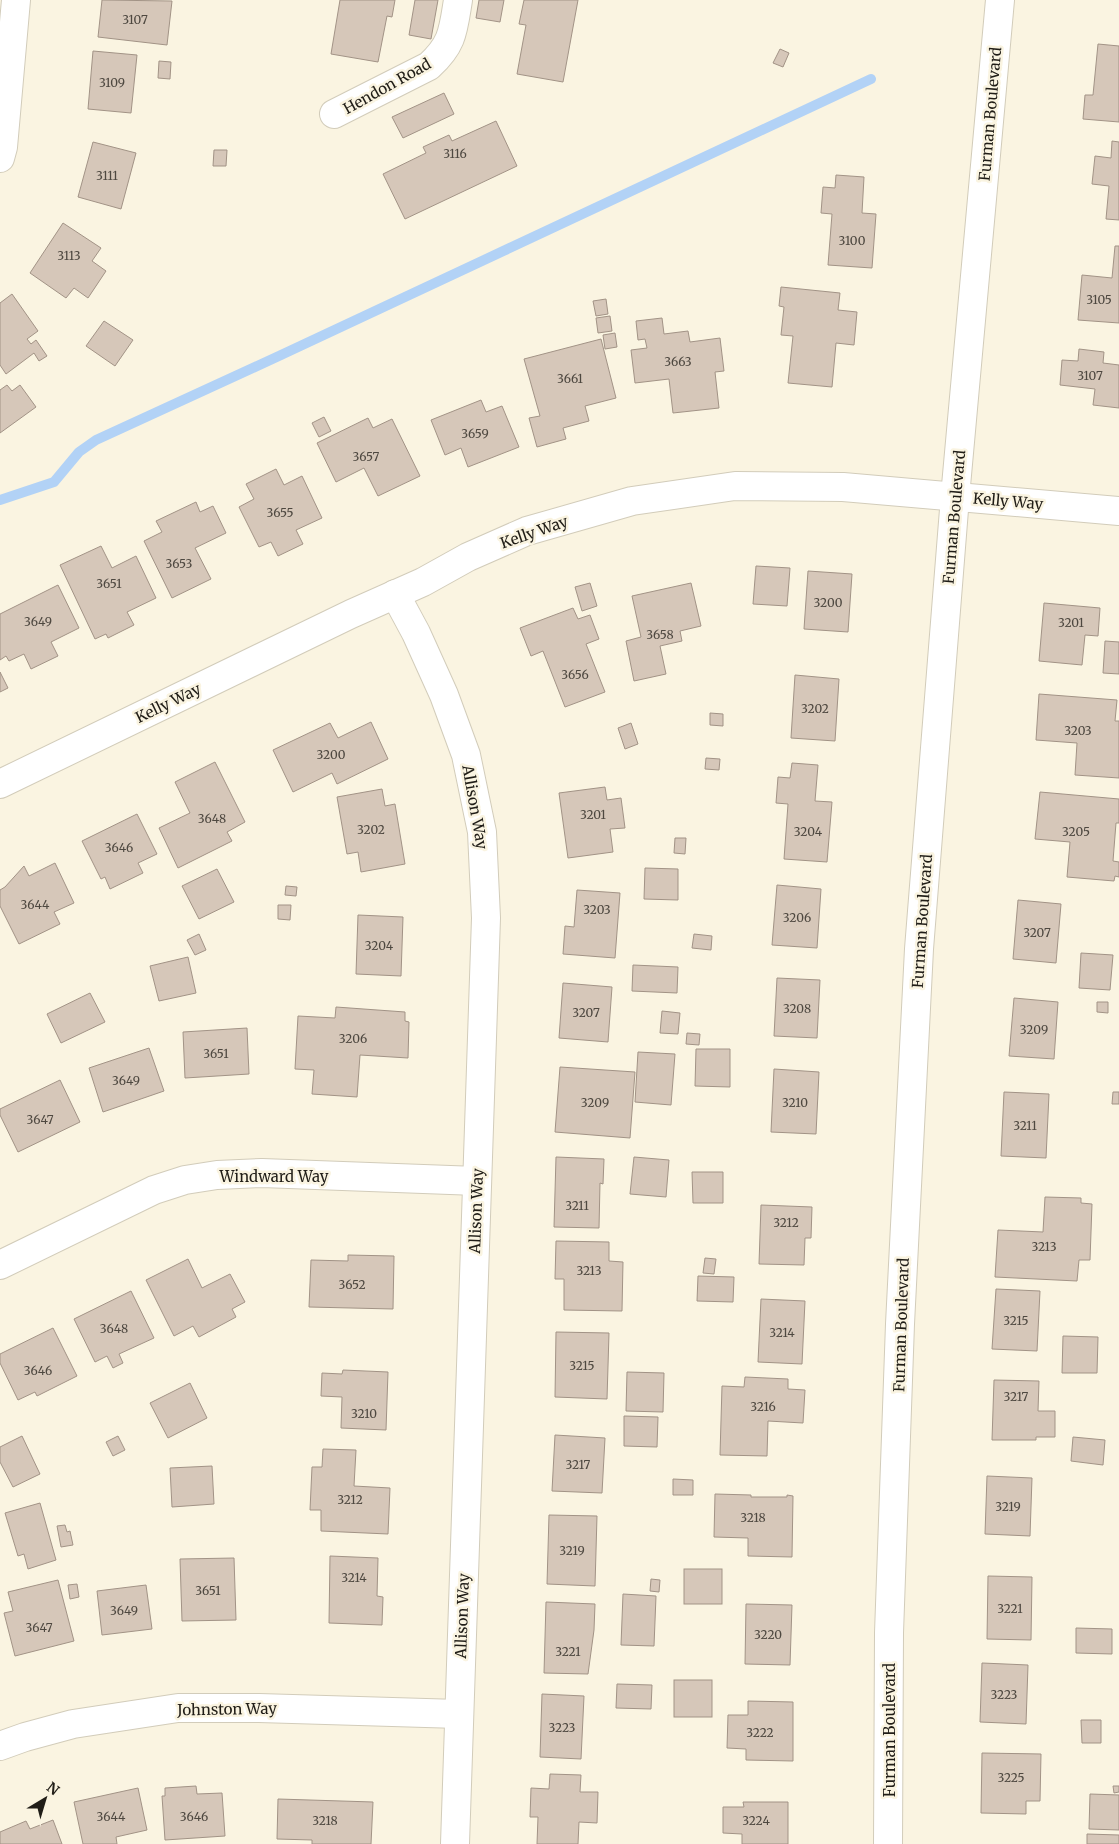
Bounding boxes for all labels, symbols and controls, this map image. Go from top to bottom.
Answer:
house number: 3107 [122,12,148,27]
street label: Furman Boulevard [975,46,1005,182]
street label: Hendon Road [340,54,434,118]
house number: 3109 [99,75,125,90]
house number: 3116 [443,146,467,161]
house number: 3111 [96,168,119,183]
house number: 3100 [839,233,866,248]
house number: 3113 [57,248,81,263]
house number: 3105 [1086,292,1112,307]
house number: 3663 [664,354,692,369]
house number: 3107 [1077,368,1103,383]
house number: 3661 [557,371,583,386]
house number: 3659 [461,426,489,441]
house number: 3657 [353,449,380,464]
street label: Furman Boulevard [939,449,969,585]
street label: Kelly Way [972,488,1044,514]
house number: 3655 [267,505,293,520]
street label: Kelly Way [498,511,571,552]
house number: 3653 [166,556,193,571]
house number: 3651 [96,576,122,591]
house number: 3200 [814,595,843,610]
house number: 3649 [24,614,52,629]
house number: 3201 [1058,615,1085,630]
house number: 3658 [646,627,674,642]
house number: 3656 [561,667,589,682]
street label: Kelly Way [132,679,204,727]
house number: 3202 [801,701,829,716]
house number: 3203 [1064,723,1092,738]
house number: 3200 [317,747,346,762]
street label: Allison Way [458,762,492,851]
house number: 3201 [580,807,607,822]
house number: 3648 [198,811,226,826]
house number: 3202 [357,822,385,837]
house number: 3204 [794,824,823,839]
house number: 3205 [1062,824,1090,839]
house number: 3646 [105,840,133,855]
street label: Furman Boulevard [908,853,936,989]
house number: 3644 [21,897,50,912]
house number: 3203 [583,902,611,917]
house number: 3206 [783,910,811,925]
house number: 3207 [1023,925,1051,940]
house number: 3204 [365,938,394,953]
house number: 3208 [783,1001,811,1016]
house number: 3207 [572,1005,600,1020]
house number: 3209 [1020,1022,1048,1037]
house number: 3206 [339,1031,367,1046]
house number: 3651 [203,1046,229,1061]
house number: 3649 [112,1073,140,1088]
house number: 3209 [581,1095,609,1110]
house number: 3210 [782,1095,808,1110]
house number: 3647 [26,1112,54,1127]
house number: 3211 [1013,1118,1037,1133]
street label: Windward Way [218,1167,329,1186]
street label: Allison Way [465,1168,487,1255]
house number: 3211 [565,1198,589,1213]
house number: 3212 [773,1215,799,1230]
house number: 3213 [1031,1239,1057,1254]
street label: Furman Boulevard [889,1258,913,1392]
house number: 3213 [576,1263,602,1278]
house number: 3652 [338,1277,366,1292]
house number: 3215 [1003,1313,1029,1328]
house number: 3648 [100,1321,128,1336]
house number: 3214 [769,1325,795,1340]
house number: 3215 [569,1358,595,1373]
house number: 3646 [24,1363,52,1378]
house number: 3217 [1004,1389,1029,1404]
house number: 3216 [750,1399,776,1414]
house number: 3210 [351,1406,377,1421]
house number: 3217 [566,1457,591,1472]
house number: 3212 [337,1492,363,1507]
house number: 3219 [995,1499,1021,1514]
house number: 3218 [740,1510,766,1525]
house number: 3219 [559,1543,585,1558]
house number: 3214 [341,1570,367,1585]
street label: Allison Way [451,1573,473,1660]
house number: 3651 [195,1583,221,1598]
house number: 3221 [997,1601,1023,1616]
house number: 3649 [110,1603,138,1618]
house number: 3647 [25,1620,53,1635]
house number: 3220 [754,1627,782,1642]
house number: 3221 [555,1644,581,1659]
street label: Furman Boulevard [880,1663,899,1797]
house number: 3223 [991,1687,1018,1702]
street label: Johnston Way [176,1699,277,1719]
house number: 3223 [549,1720,576,1735]
house number: 3222 [746,1725,774,1740]
house number: 3225 [997,1770,1025,1785]
north arrow [20,1774,70,1824]
text: N [43,1778,63,1799]
house number: 3644 [97,1809,126,1824]
house number: 3646 [180,1809,208,1824]
house number: 3218 [312,1813,338,1828]
house number: 3224 [742,1813,770,1828]

